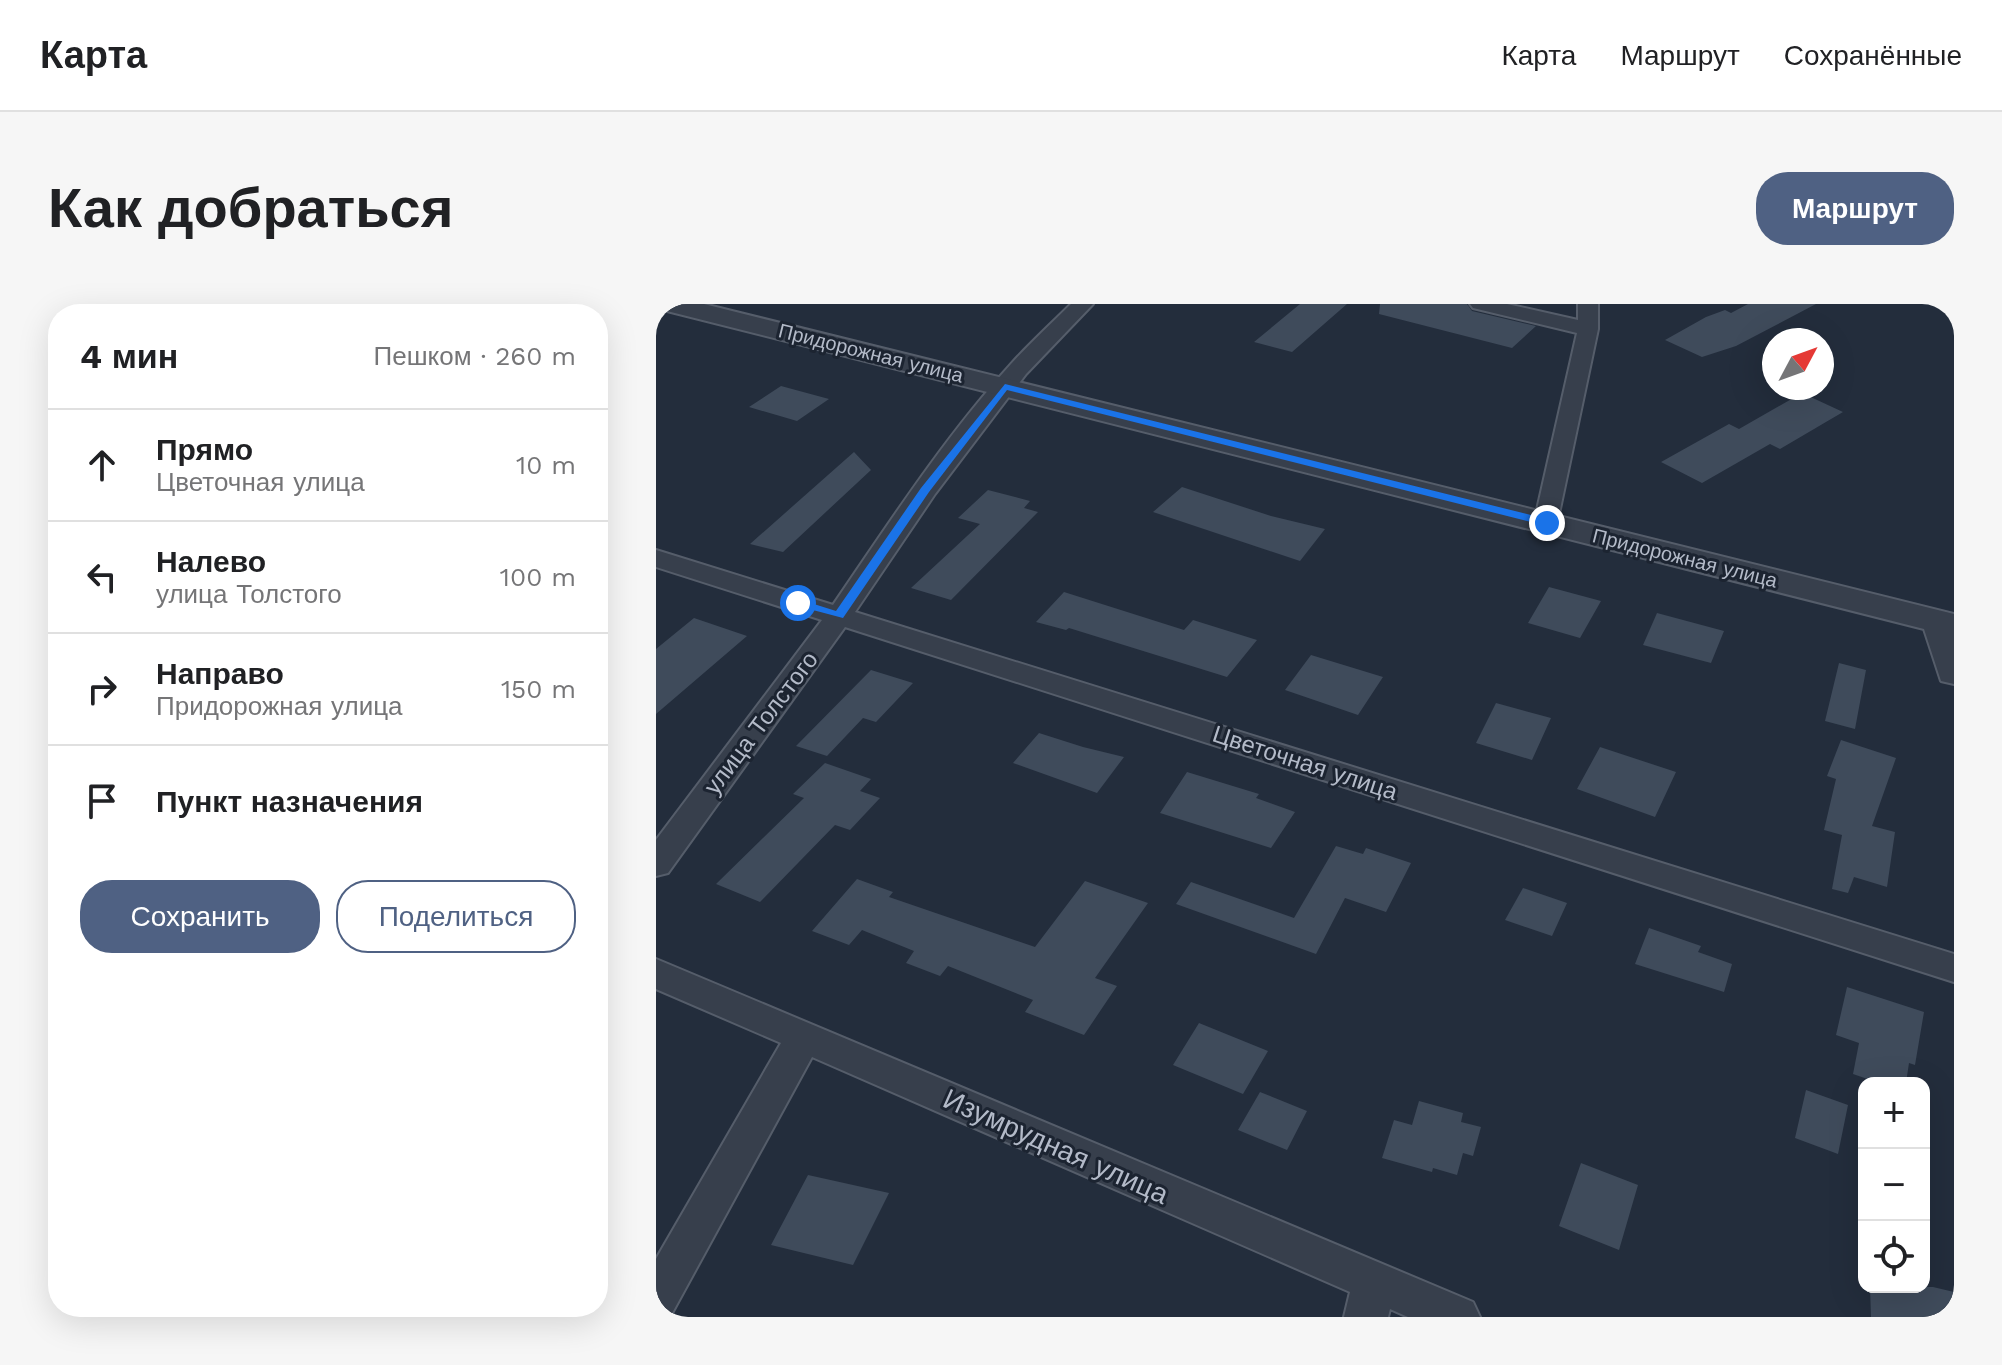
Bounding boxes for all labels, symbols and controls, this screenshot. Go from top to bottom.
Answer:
text: Карта [40,33,147,77]
text: Карта [1501,39,1576,72]
text: Маршрут [1620,39,1740,72]
text: Сохранённые [1784,39,1962,72]
button: Маршрут [1756,172,1954,245]
text: Как добраться [48,175,453,241]
street label: Придорожная улица [776,318,967,388]
north arrow [1762,328,1834,400]
text: 4 мин [80,336,178,376]
text: Пешком · 260 m [374,341,576,371]
text: Прямо [156,432,253,467]
icon: ahead [80,443,124,487]
text: 10 m [516,450,576,480]
text: Цветочная улица [156,467,365,497]
route end [1529,505,1565,541]
street label: Придорожная улица [1590,523,1781,593]
text: Налево [156,544,266,579]
icon: left [80,555,124,599]
text: 100 m [500,562,576,592]
text: улица Толстого [156,579,342,609]
route start [780,585,816,621]
street label: улица Толстого [698,646,824,800]
text: Направо [156,656,284,691]
icon: right [80,667,124,711]
text: 150 m [501,674,576,704]
text: Придорожная улица [156,691,403,721]
street label: Цветочная улица [1209,720,1402,806]
icon: arrive [80,779,124,823]
text: Пункт назначения [156,784,423,819]
button: Сохранить [80,880,320,953]
button: Поделиться [336,880,576,953]
map controls [1858,1077,1930,1293]
button: + [1858,1077,1930,1149]
street label: Изумрудная улица [938,1082,1174,1211]
button: − [1858,1149,1930,1221]
button: locate [1858,1221,1930,1293]

